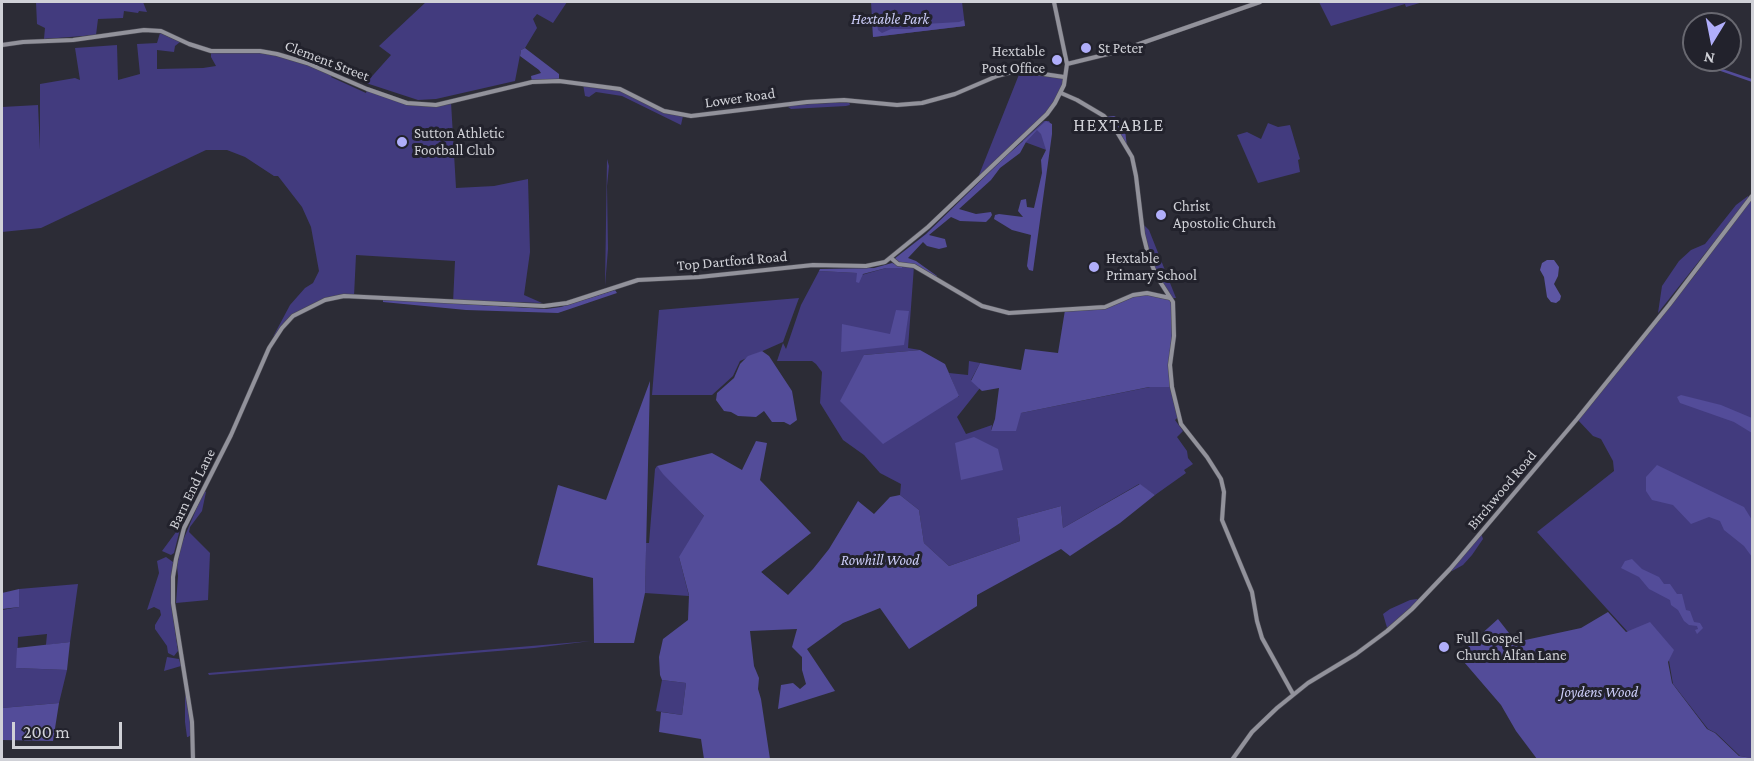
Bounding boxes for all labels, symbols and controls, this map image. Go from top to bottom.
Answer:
park label: Hextable Park [851,10,929,28]
north arrow [1682,12,1742,72]
street label: Clement Street [282,37,372,85]
place label: St Peter [1098,39,1143,57]
marker: St Peter [1079,41,1093,55]
place label: Hextable Post Office [981,42,1045,77]
text: N [1702,49,1716,68]
marker: Hextable Post Office [1050,53,1064,67]
street label: Lower Road [704,84,776,112]
district label: HEXTABLE [1073,114,1165,136]
place label: Sutton Athletic Football Club [414,124,504,159]
marker: Sutton Athletic Football Club [395,135,409,149]
place label: Christ Apostolic Church [1173,197,1276,232]
marker: Christ Apostolic Church [1154,208,1168,222]
street label: Top Dartford Road [676,247,788,275]
place label: Hextable Primary School [1106,249,1197,284]
marker: Hextable Primary School [1087,260,1101,274]
street label: Barn End Lane [165,446,219,532]
street label: Birchwood Road [1464,447,1540,533]
park label: Rowhill Wood [841,551,919,569]
place label: Full Gospel Church Alfan Lane [1456,629,1567,664]
marker: Full Gospel Church Alfan Lane [1437,640,1451,654]
park label: Joydens Wood [1560,683,1638,701]
scale bar [15,710,124,748]
text: 200 m [23,722,70,742]

